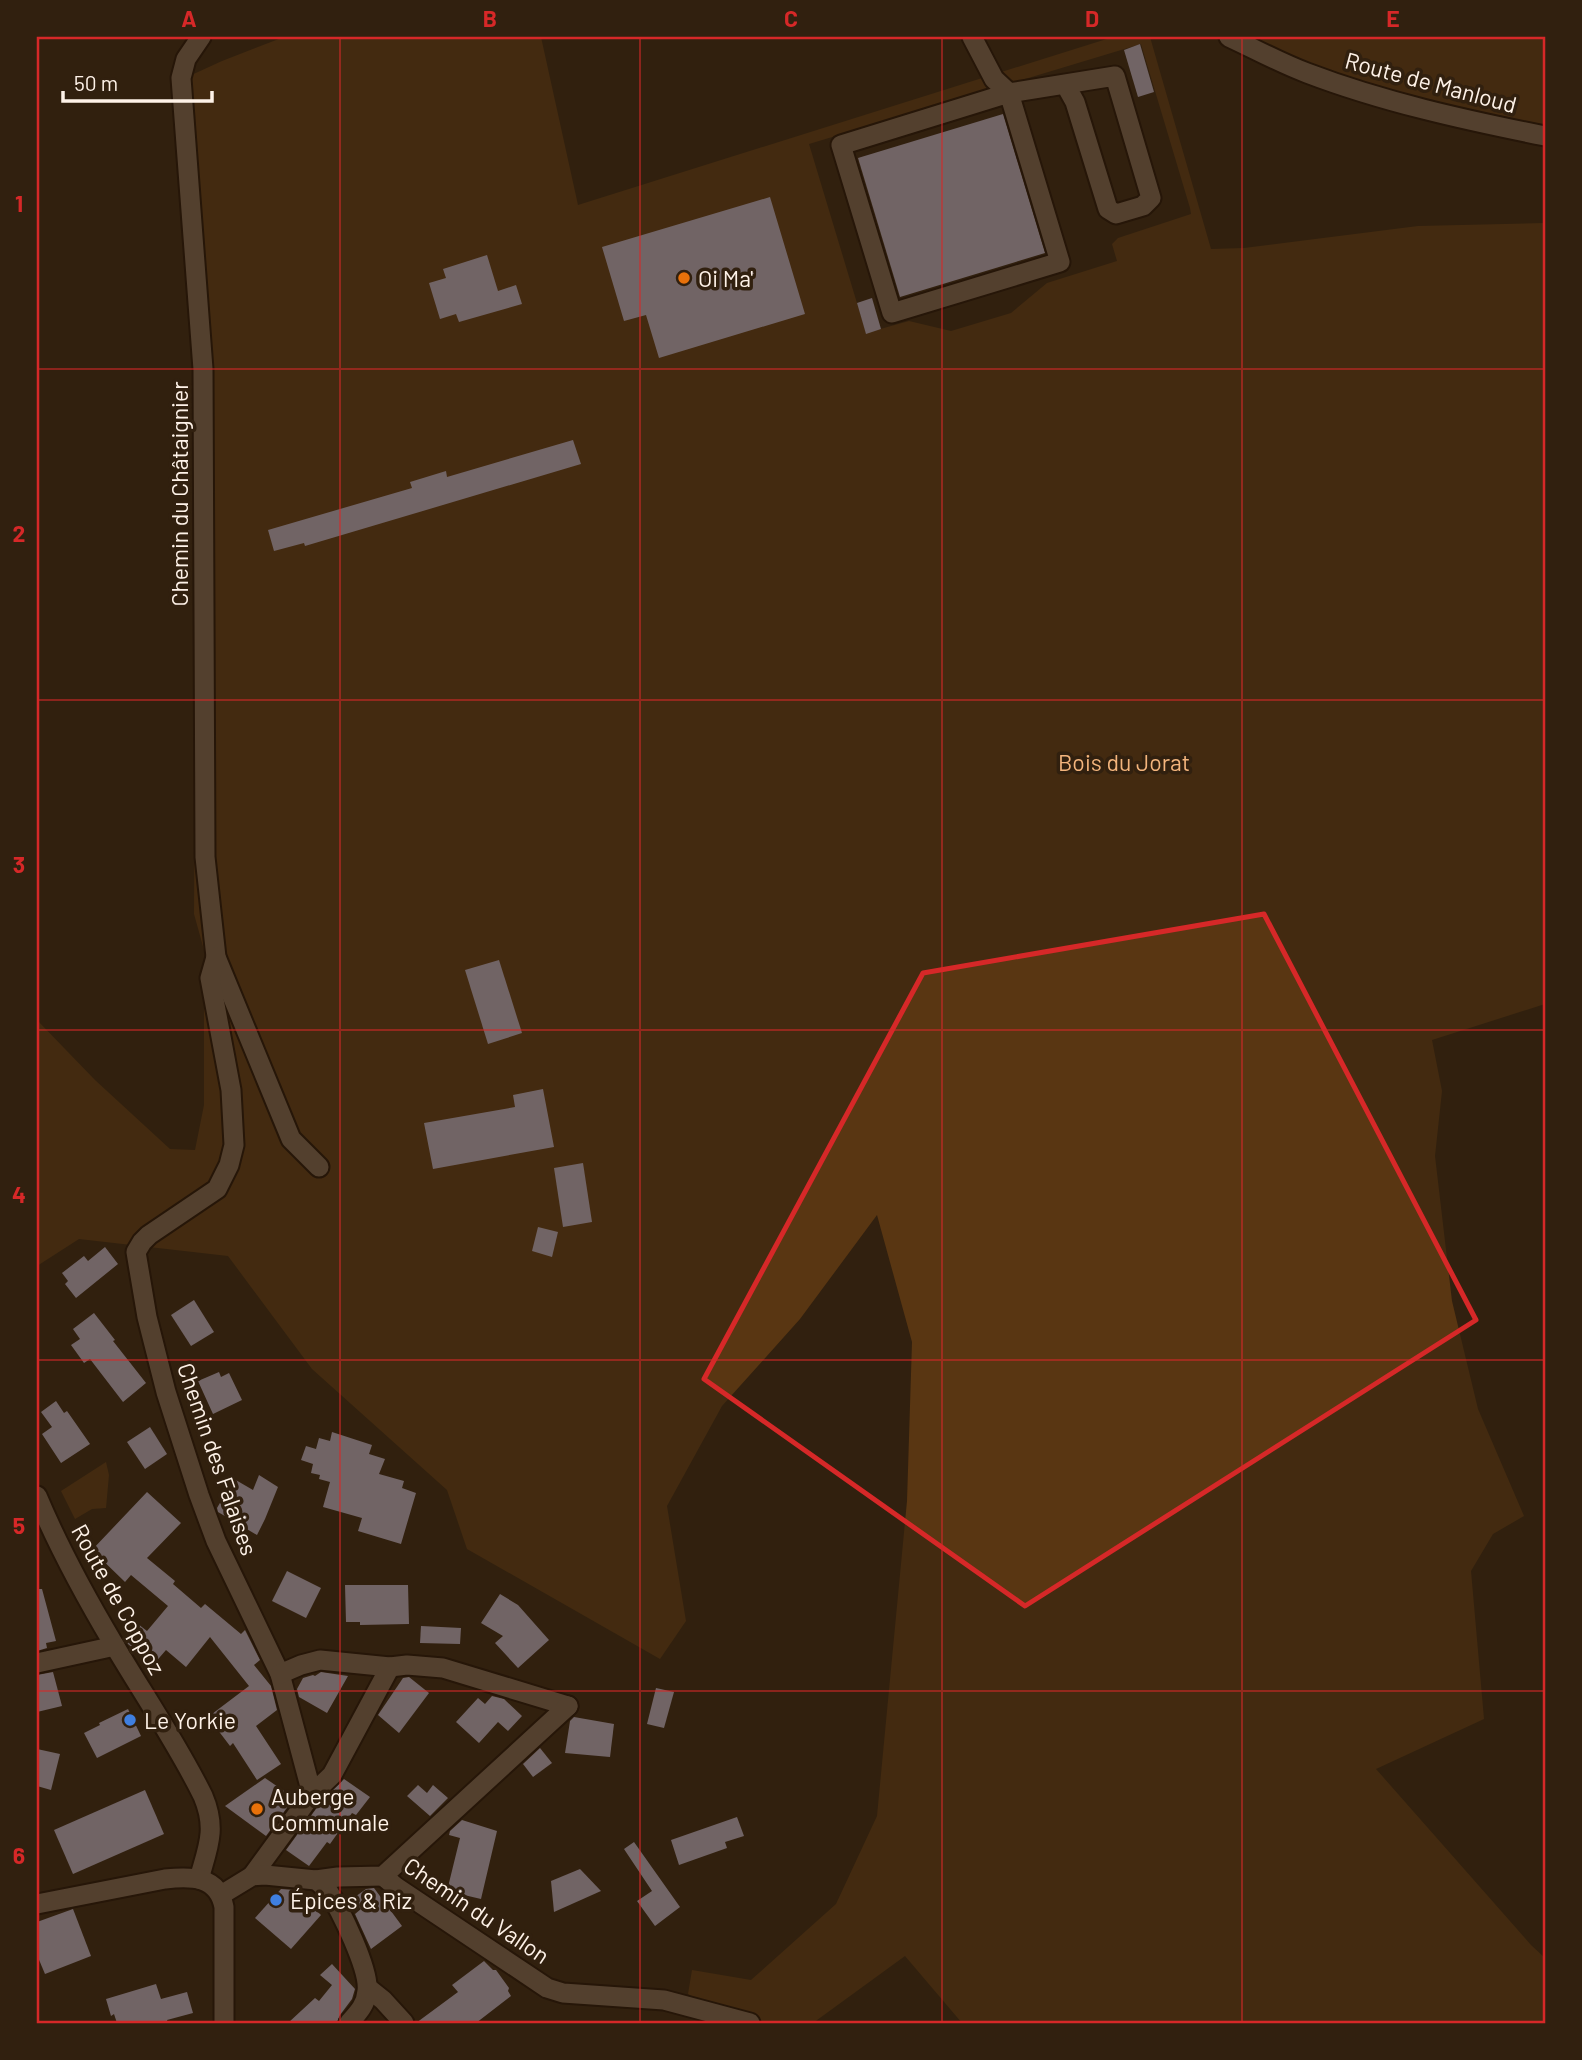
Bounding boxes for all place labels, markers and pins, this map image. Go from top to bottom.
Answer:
place label: Oi Ma' [698,264,753,292]
marker: Oi Ma' [676,270,692,286]
place label: Le Yorkie [144,1706,236,1734]
marker: Le Yorkie [122,1712,138,1728]
place label: Auberge Communale [271,1782,390,1836]
marker: Auberge Communale [249,1801,265,1817]
place label: Épices & Riz [290,1886,412,1914]
marker: Épices & Riz [268,1892,284,1908]

